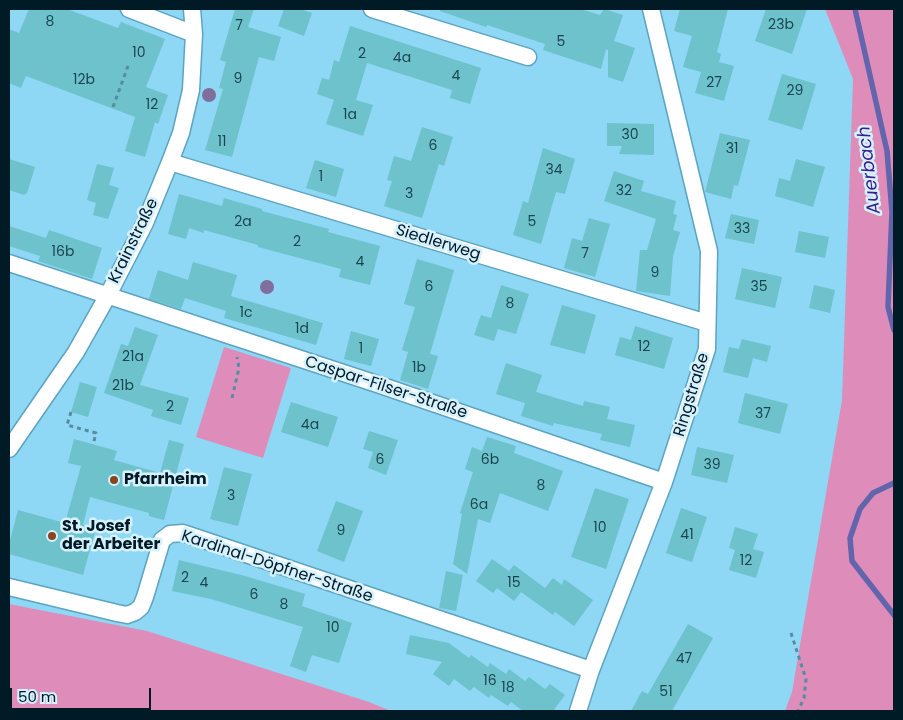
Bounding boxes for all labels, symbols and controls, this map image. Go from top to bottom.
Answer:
house number: 8 [46,14,54,30]
house number: 23b [768,17,794,33]
house number: 7 [235,18,243,34]
house number: 5 [557,34,565,50]
house number: 10 [132,45,146,61]
house number: 2 [358,46,366,62]
house number: 4a [393,50,411,66]
house number: 4 [452,68,460,84]
house number: 9 [234,71,242,87]
house number: 12b [73,72,95,88]
house number: 27 [706,75,722,91]
house number: 29 [787,83,803,99]
house number: 12 [146,97,158,113]
house number: 1a [343,107,357,123]
water label: Auerbach [854,125,886,215]
house number: 30 [621,127,639,143]
house number: 11 [218,134,226,150]
house number: 6 [429,138,437,154]
house number: 31 [726,141,738,157]
house number: 34 [545,162,563,178]
house number: 1 [319,169,323,185]
house number: 32 [616,183,632,199]
house number: 3 [405,186,413,202]
street label: Krainstraße [105,195,163,287]
house number: 2a [234,214,252,230]
house number: 5 [528,214,536,230]
street label: Siedlerweg [393,221,483,265]
house number: 33 [734,221,750,237]
house number: 2 [293,234,301,250]
house number: 16b [52,244,74,260]
house number: 7 [581,246,589,262]
house number: 4 [356,254,364,270]
house number: 9 [651,265,659,281]
house number: 6 [425,279,433,295]
house number: 35 [750,279,768,295]
house number: 8 [506,296,514,312]
house number: 1c [240,305,252,321]
house number: 1d [295,321,309,337]
house number: 12 [638,339,650,355]
house number: 1 [359,341,363,357]
house number: 21a [122,349,144,365]
street label: Ringstraße [670,351,714,439]
street label: Caspar-Filser-Straße [302,353,470,423]
house number: 1b [412,360,426,376]
house number: 21b [112,378,134,394]
house number: 2 [166,399,174,415]
house number: 37 [755,406,771,422]
house number: 4a [301,417,319,433]
house number: 6 [376,452,384,468]
house number: 6b [481,452,499,468]
house number: 39 [703,457,721,473]
place label: Pfarrheim [124,470,207,490]
marker: Pfarrheim [108,474,120,486]
house number: 8 [537,478,545,494]
house number: 3 [227,488,235,504]
house number: 6a [470,497,488,513]
place label: St. Josef der Arbeiter [62,517,160,555]
house number: 10 [593,520,607,536]
house number: 9 [337,523,345,539]
street label: Kardinal-Döpfner-Straße [179,527,375,607]
house number: 41 [680,527,694,543]
marker: St. Josef der Arbeiter [46,530,58,542]
house number: 12 [740,553,752,569]
house number: 2 [181,570,189,586]
house number: 4 [200,575,208,591]
house number: 15 [507,575,521,591]
house number: 6 [250,587,258,603]
house number: 8 [280,597,288,613]
house number: 10 [326,620,340,636]
house number: 47 [676,651,692,667]
house number: 16 [483,673,497,689]
scale bar [12,678,154,710]
house number: 18 [501,680,515,696]
house number: 51 [659,684,673,700]
text: 50 m [18,686,56,707]

